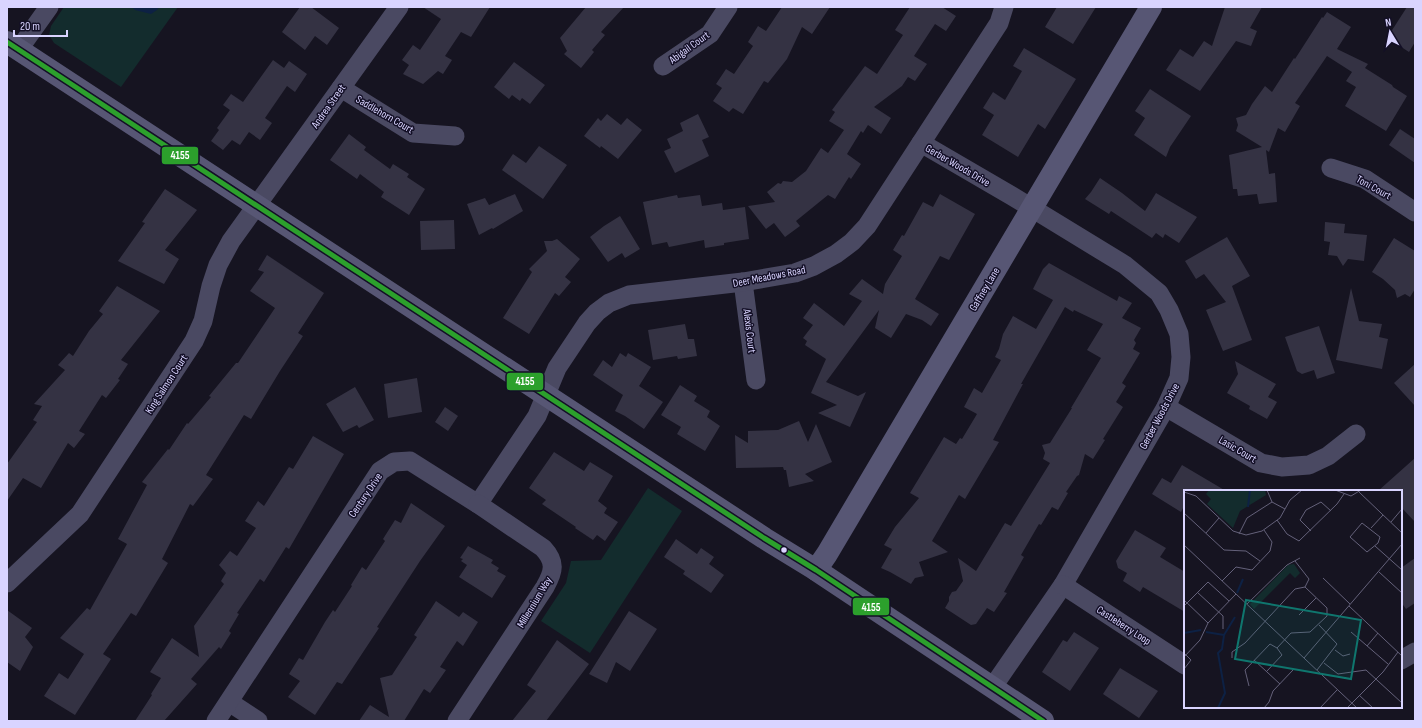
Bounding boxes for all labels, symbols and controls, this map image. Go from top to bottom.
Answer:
scale bar [14,12,67,38]
north arrow [1370,12,1410,52]
text: N [1384,16,1392,30]
text: 20 m [20,19,40,34]
street label: Abigail Court [666,28,713,67]
street label: Andrea Street [308,81,349,132]
street label: Saddlehorn Court [354,93,416,137]
street label: Gerber Woods Drive [923,142,992,189]
line badge: 4155 [161,146,199,165]
text: 4155 [170,149,190,162]
street label: Toni Court [1354,173,1394,203]
street label: Deer Meadows Road [732,263,807,290]
street label: Gaffney Lane [966,265,1002,313]
street label: Alexis Court [740,307,759,354]
street label: King Salmon Court [142,352,191,416]
line badge: 4155 [506,372,544,391]
text: 4155 [515,375,535,388]
street label: Gerber Woods Drive [1137,381,1182,451]
street label: Lasic Court [1217,433,1260,466]
street label: Century Drive [346,471,385,520]
inset map [1184,490,1402,708]
unlabelled marker [779,545,789,555]
street label: Millennium Way [514,574,555,630]
line badge: 4155 [852,597,890,616]
text: 4155 [861,601,881,614]
street label: Castleberry Loop [1094,603,1153,648]

